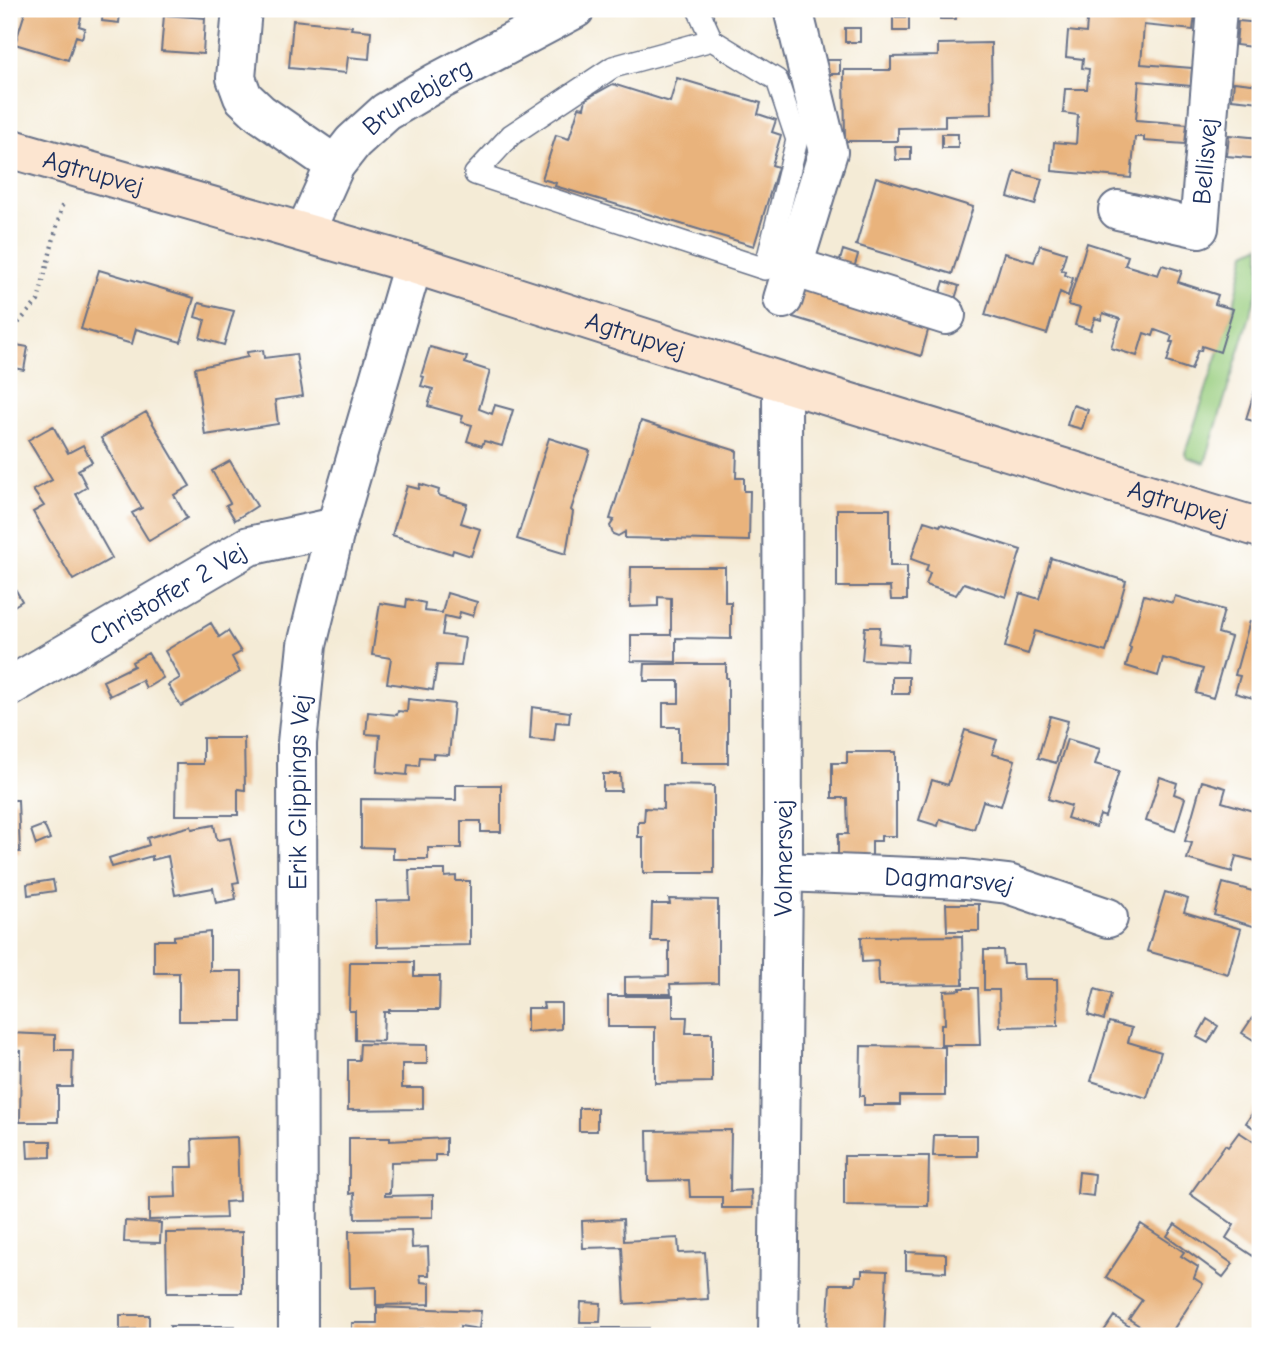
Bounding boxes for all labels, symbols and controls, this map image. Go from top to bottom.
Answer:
street label: Brunebjerg [357,52,477,142]
street label: Bellisvej [1187,117,1224,206]
street label: Agtrupvej [40,145,147,202]
street label: Agtrupvej [582,306,689,366]
street label: Agtrupvej [1124,475,1232,533]
street label: Christoffer 2 Vej [84,537,252,652]
street label: Erik Glippings Vej [283,693,318,890]
street label: Volmersvej [769,799,799,917]
street label: Dagmarsvej [884,862,1017,901]

